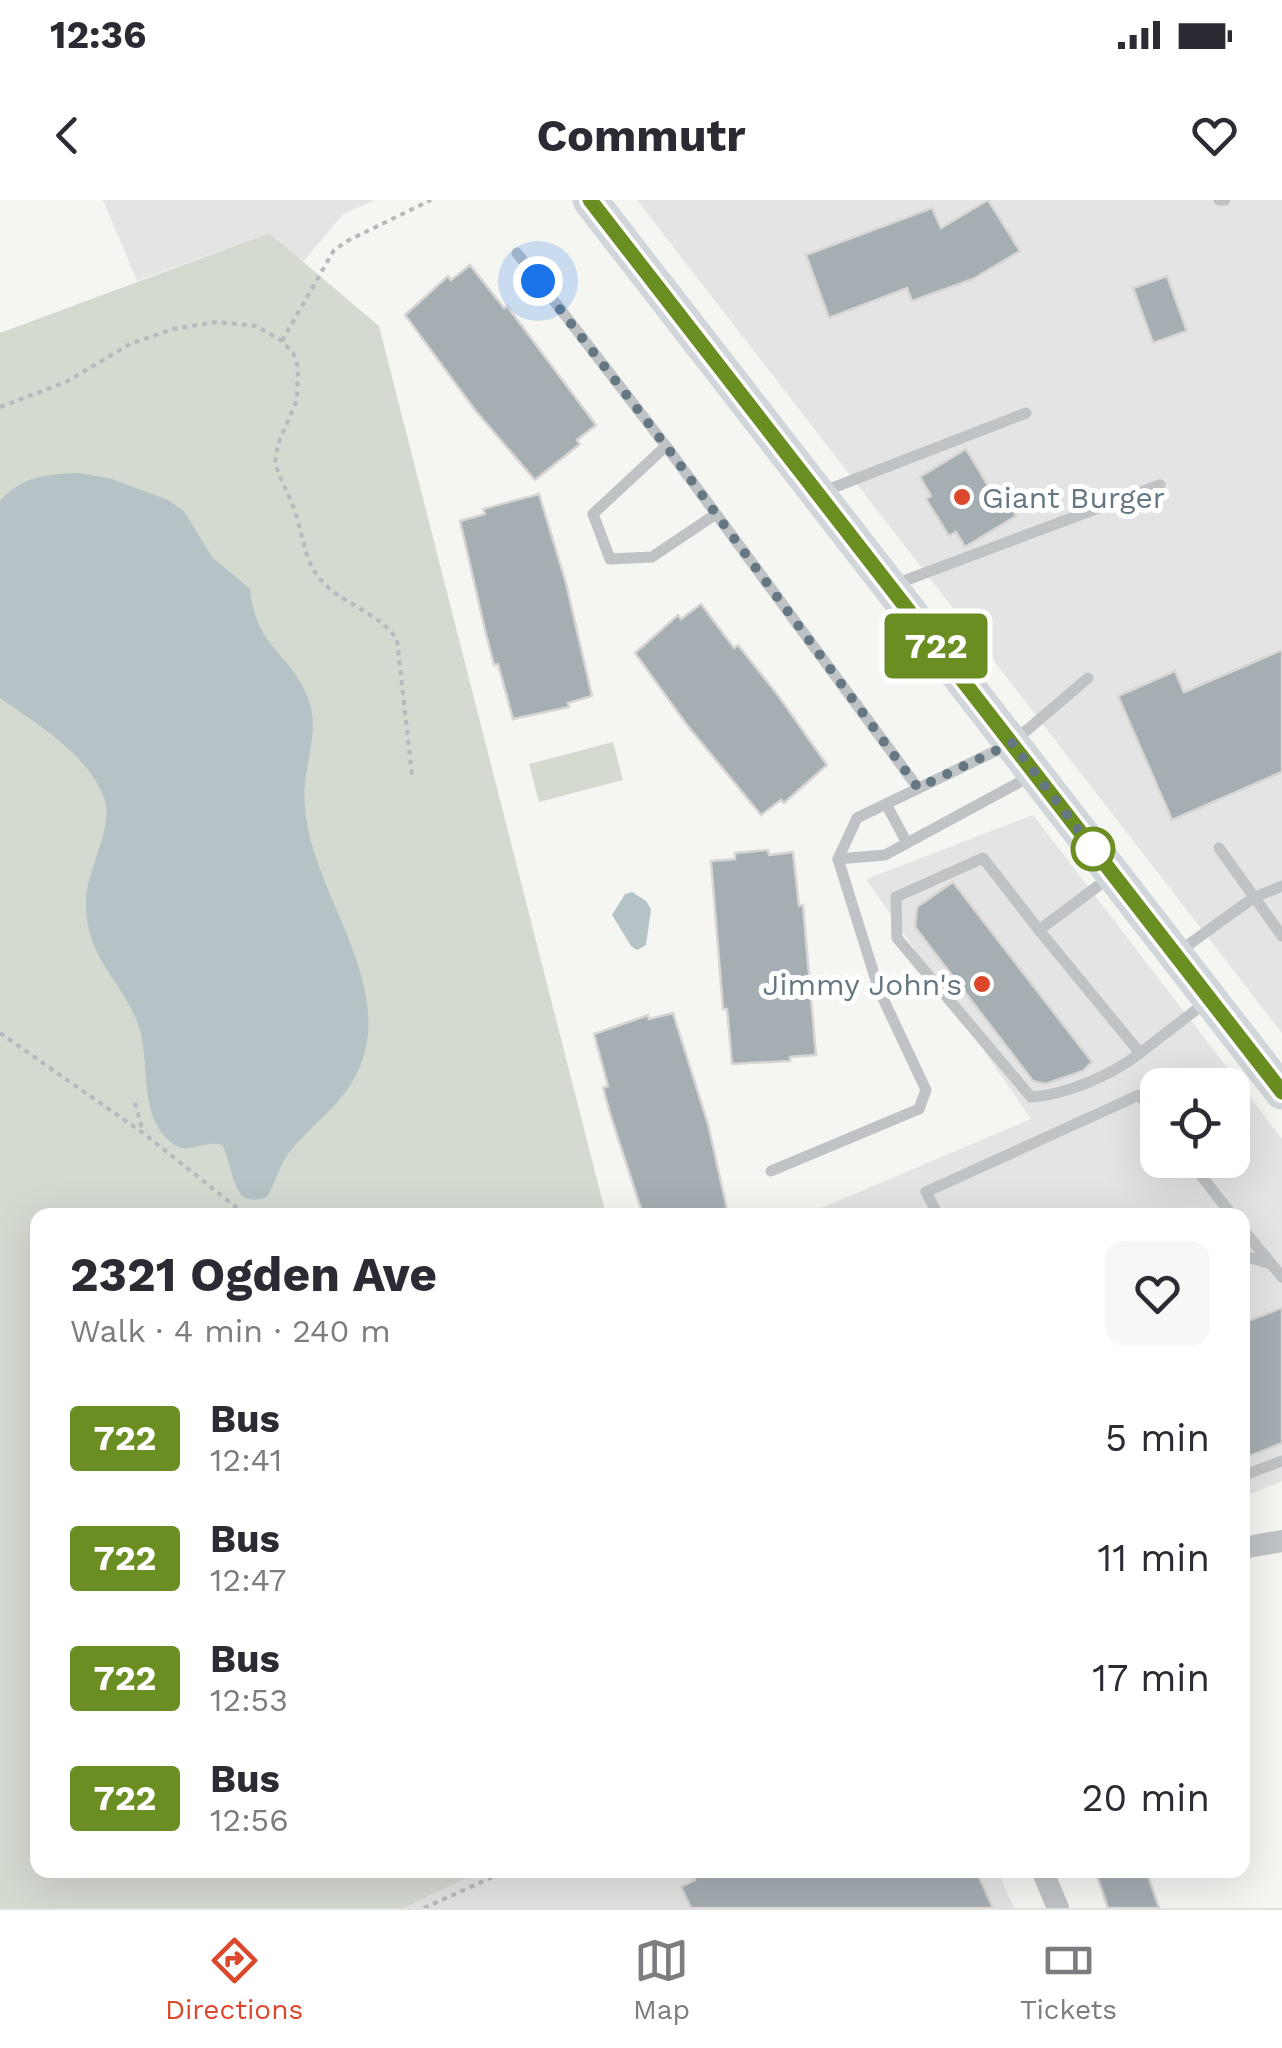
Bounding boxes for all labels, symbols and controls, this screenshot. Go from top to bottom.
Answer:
text: 12:36 [50,13,146,57]
icon: back [40,108,95,163]
icon: heart [1187,108,1242,163]
text: Commutr [536,109,746,162]
your location [513,256,563,306]
place label: Giant Burger [982,480,1165,515]
marker: Giant Burger [951,486,973,508]
line badge: 722 [878,614,994,678]
text: 722 [904,625,968,667]
unlabelled marker [1072,828,1114,870]
place label: Jimmy John's [763,967,962,1002]
marker: Jimmy John's [971,973,993,995]
map controls [1140,1068,1250,1178]
button: locate [1140,1068,1250,1178]
button: heart [1105,1241,1210,1346]
text: 2321 Ogden Ave [70,1246,437,1303]
text: Walk · 4 min · 240 m [70,1312,391,1350]
text: Bus [210,1397,280,1441]
text: 5 min [1105,1416,1210,1460]
text: 722 [93,1417,157,1459]
text: 12:41 [210,1441,282,1479]
text: Bus [210,1517,280,1561]
text: 11 min [1098,1536,1210,1580]
text: 722 [93,1537,157,1579]
text: 12:47 [210,1561,287,1599]
text: Bus [210,1637,280,1681]
text: 17 min [1092,1656,1210,1700]
text: 722 [93,1657,157,1699]
text: 12:53 [210,1681,288,1719]
text: Bus [210,1757,280,1801]
text: 20 min [1081,1776,1210,1820]
text: 722 [93,1777,157,1819]
text: 12:56 [210,1801,289,1839]
tab: Directions [165,1933,303,2026]
tab: Map [633,1933,690,2026]
tab: Tickets [1020,1933,1117,2026]

